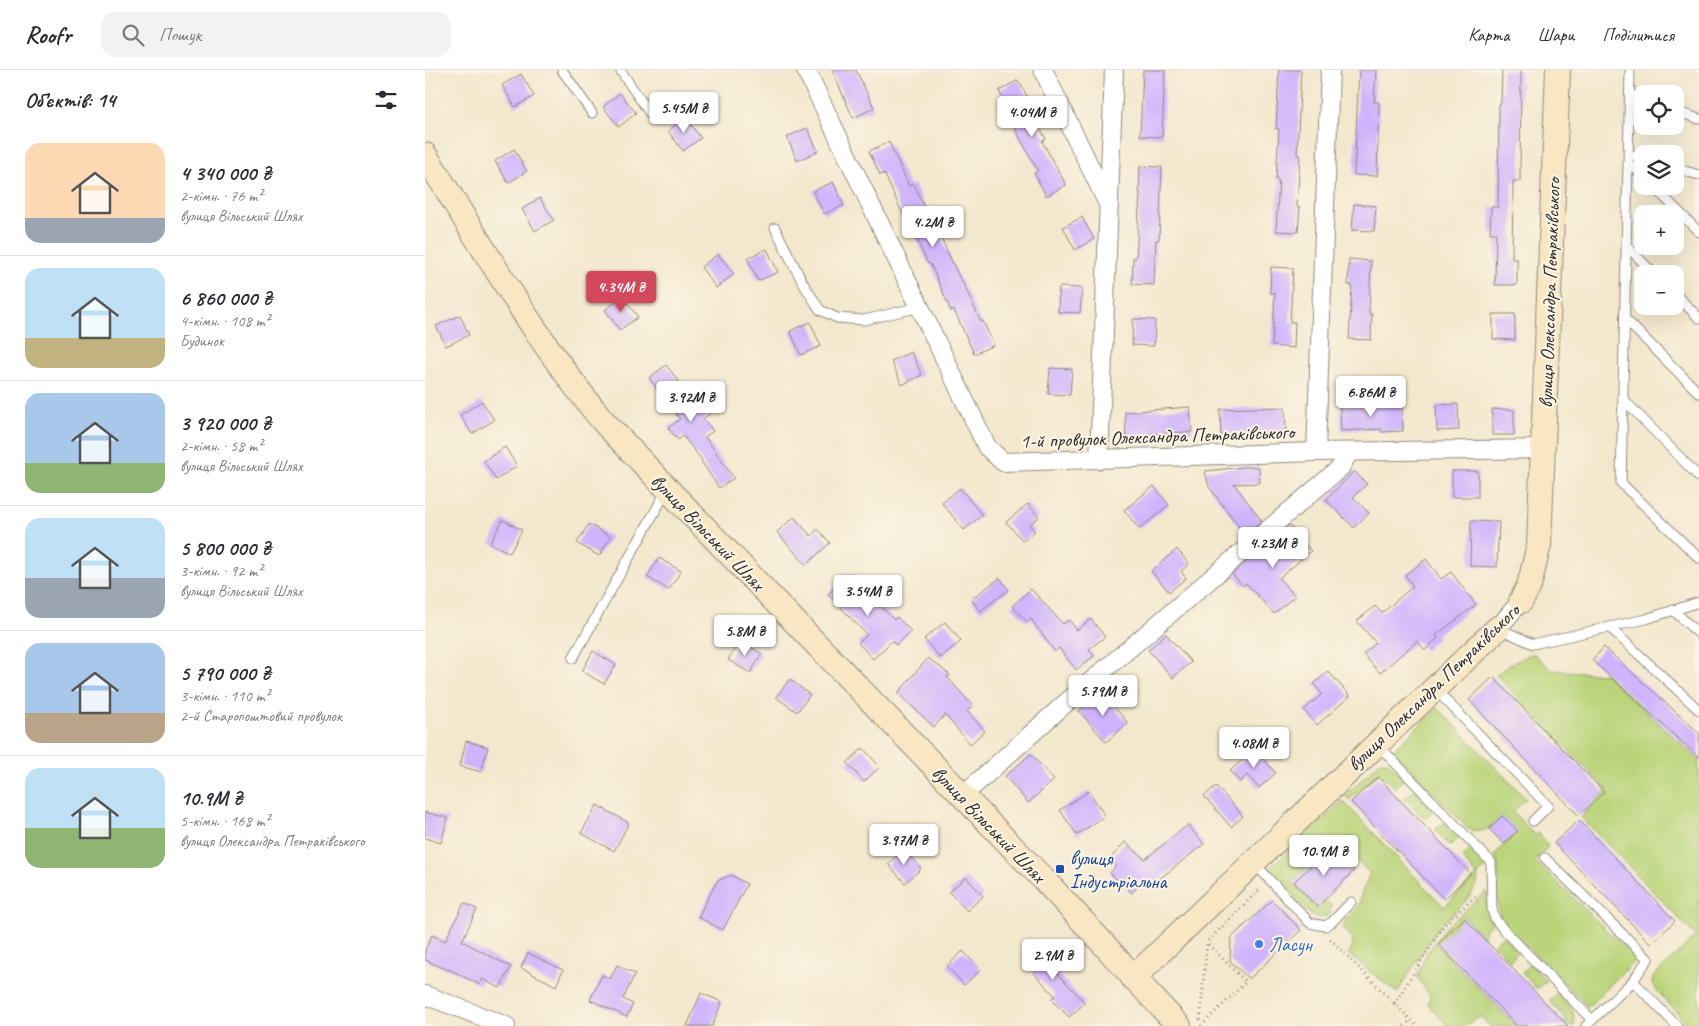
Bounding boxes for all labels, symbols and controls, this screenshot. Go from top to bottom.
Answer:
search box [101,12,451,57]
text: Roofr [25,20,71,50]
icon: search [119,21,147,49]
text: Пошук [159,23,201,47]
text: Карта [1468,24,1509,46]
text: Шари [1537,24,1574,46]
text: Поділитися [1602,24,1674,46]
map controls [1634,85,1684,315]
button: locate [1634,85,1684,135]
icon: filters [372,86,400,114]
text: Об’єктів: 14 [25,87,115,113]
pin: 5.45M ₴ [638,92,730,134]
pin: 4.04M ₴ [986,96,1078,138]
text: 5.45M ₴ [660,98,708,118]
text: 4.04M ₴ [1008,102,1056,122]
button: layers [1634,145,1684,195]
text: 4 340 000 ₴ [180,160,271,186]
icon: home [65,163,125,223]
street label: вулиця Олександра Петраківського [1533,176,1566,409]
text: 2-кімн. · 76 m² [180,186,262,206]
button: + [1634,205,1684,255]
text: вулиця Вільський Шлях [180,206,303,226]
pin: 4.2M ₴ [892,206,974,248]
text: 4.2M ₴ [913,212,953,232]
button: − [1634,265,1684,315]
pin: 4.34M ₴ [575,270,667,313]
text: 4.34M ₴ [597,277,645,297]
text: 6 860 000 ₴ [180,285,272,311]
icon: home [65,288,125,348]
text: 4-кімн. · 108 m² [180,311,270,331]
text: Будинок [180,331,224,351]
pin: 6.86M ₴ [1325,376,1417,418]
pin: 3.92M ₴ [645,380,737,423]
text: 6.86M ₴ [1347,382,1395,402]
text: 3.92M ₴ [667,387,715,407]
text: 3 920 000 ₴ [180,410,271,436]
icon: home [65,413,125,473]
street label: 1-й провулок Олександра Петраківського [1020,419,1296,454]
text: 2-кімн. · 58 m² [180,436,262,456]
text: вулиця Вільський Шлях [180,456,303,476]
street label: вулиця Вільський Шлях [645,469,771,598]
pin: 4.23M ₴ [1227,526,1319,569]
text: 4.23M ₴ [1249,533,1297,553]
text: 5 800 000 ₴ [180,535,271,561]
icon: home [65,538,125,598]
text: 3-кімн. · 92 m² [180,561,262,581]
pin: 3.54M ₴ [822,574,914,617]
text: вулиця Вільський Шлях [180,581,303,601]
text: 3.54M ₴ [844,581,892,601]
street label: вулиця Олександра Петраківського [1342,597,1526,776]
pin: 5.8M ₴ [704,614,786,657]
text: 5.8M ₴ [725,621,765,641]
text: 5 790 000 ₴ [180,660,270,686]
icon: home [65,663,125,723]
pin: 5.79M ₴ [1057,674,1149,717]
text: 5.79M ₴ [1079,681,1127,701]
text: 3-кімн. · 110 m² [180,686,270,706]
text: 2-й Старопоштовий провулок [180,706,342,726]
pin: 4.08M ₴ [1208,726,1300,769]
text: 4.08M ₴ [1230,733,1278,753]
street label: вулиця Вільський Шлях [926,761,1052,890]
text: 10.9M ₴ [180,785,242,811]
icon: home [65,788,125,848]
text: 5-кімн. · 168 m² [180,811,270,831]
pin: 3.97M ₴ [858,824,950,866]
text: 3.97M ₴ [880,830,928,850]
text: вулиця Олександра Петраківського [180,831,364,851]
pin: 10.9M ₴ [1278,834,1370,877]
text: 10.9M ₴ [1300,841,1348,861]
place label: вулиця Індустріальна [1070,846,1168,894]
marker: вулиця Індустріальна [1054,863,1066,875]
place label: Ласун [1269,932,1314,957]
pin: 2.9M ₴ [1012,938,1094,981]
marker: Ласун [1253,938,1265,950]
text: 2.9M ₴ [1033,945,1073,965]

